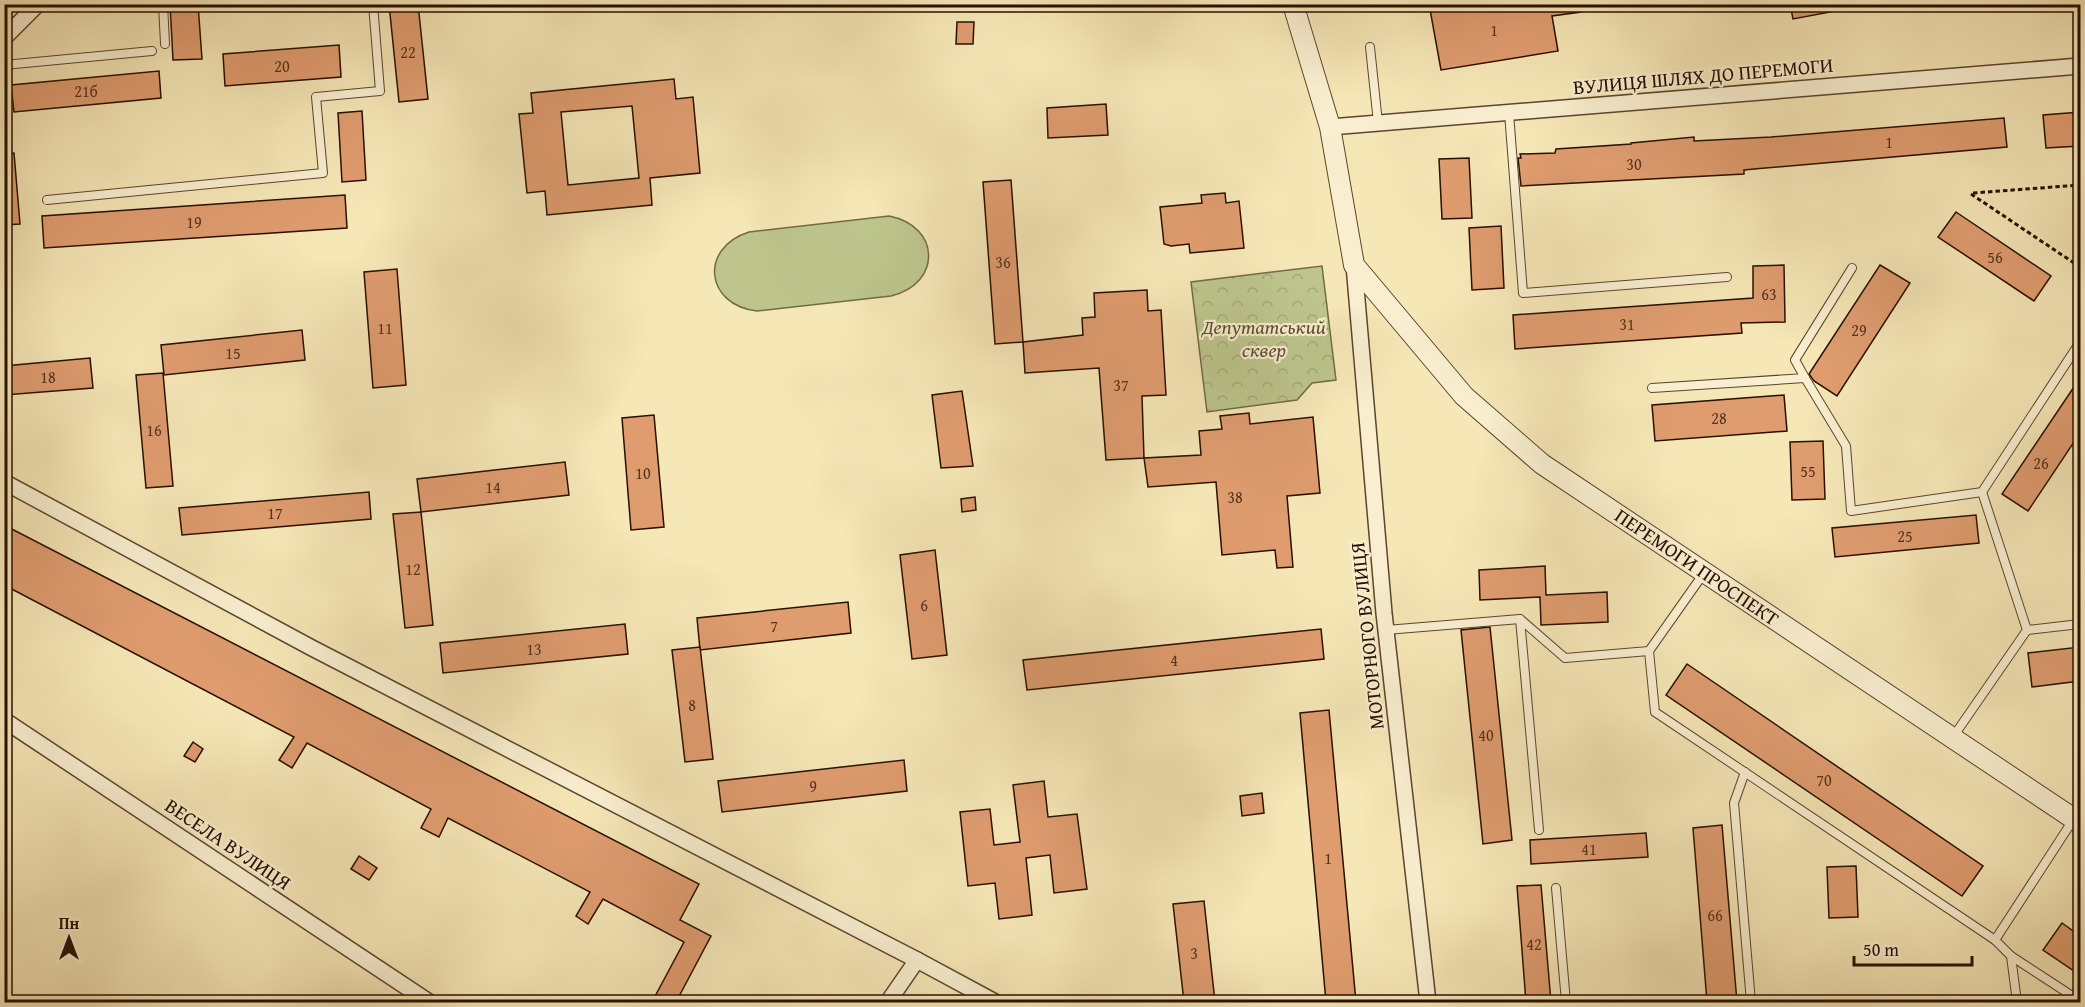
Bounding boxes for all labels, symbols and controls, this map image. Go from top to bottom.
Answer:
house number: 1 [1490,18,1498,42]
house number: 22 [400,40,416,64]
street label: ВУЛИЦЯ ШЛЯХ ДО ПЕРЕМОГИ [1572,50,1834,101]
house number: 20 [274,54,290,78]
house number: 21б [74,79,98,103]
house number: 1 [1885,130,1893,154]
house number: 30 [1626,152,1642,176]
house number: 19 [186,210,202,234]
house number: 56 [1987,245,2003,269]
house number: 36 [995,250,1011,274]
house number: 63 [1761,282,1777,306]
park label: Депутатський сквер [1201,312,1326,364]
house number: 31 [1619,312,1635,336]
house number: 11 [377,316,393,340]
house number: 29 [1851,318,1867,342]
house number: 15 [225,341,241,365]
house number: 18 [40,365,56,389]
house number: 37 [1113,373,1129,397]
house number: 28 [1711,406,1727,430]
house number: 16 [146,418,162,442]
house number: 26 [2033,451,2049,475]
house number: 55 [1800,459,1816,483]
house number: 10 [635,461,651,485]
house number: 14 [485,475,501,499]
house number: 38 [1227,485,1243,509]
house number: 17 [267,501,283,525]
street label: ПЕРЕМОГИ ПРОСПЕКТ [1609,501,1785,632]
house number: 25 [1897,524,1913,548]
street label: МОТОРНОГО ВУЛИЦЯ [1342,541,1391,731]
house number: 12 [405,557,421,581]
house number: 6 [920,593,928,617]
house number: 7 [770,614,778,638]
house number: 13 [526,637,542,661]
house number: 4 [1170,648,1178,672]
house number: 8 [688,693,696,717]
house number: 40 [1478,723,1494,747]
house number: 70 [1816,768,1832,792]
house number: 9 [809,774,817,798]
street label: ВЕСЕЛА ВУЛИЦЯ [160,791,297,897]
house number: 41 [1581,837,1597,861]
house number: 1 [1324,846,1332,870]
house number: 66 [1707,903,1723,927]
north arrow [39,908,99,968]
text: Пн [59,911,79,935]
scale bar [1854,929,1972,967]
house number: 42 [1526,932,1542,956]
text: 50 m [1863,936,1899,963]
house number: 3 [1190,941,1198,965]

